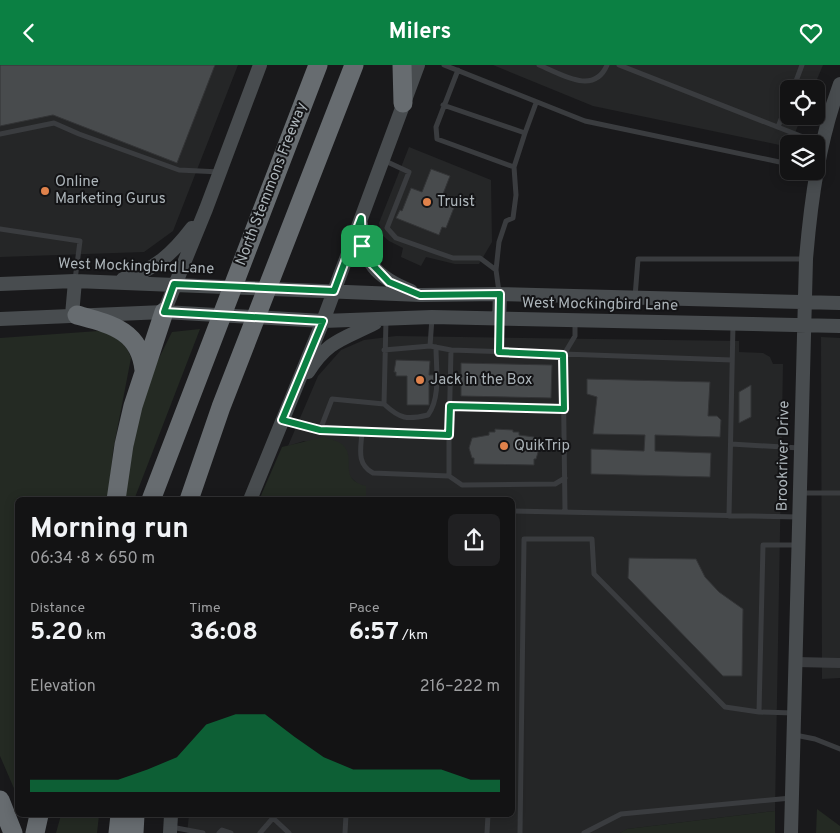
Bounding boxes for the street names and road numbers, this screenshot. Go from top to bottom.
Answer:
street label: North Stemmons Freeway [232,100,312,268]
street label: West Mockingbird Lane [58,255,214,279]
street label: West Mockingbird Lane [522,294,678,316]
street label: Brookriver Drive [774,401,794,511]

